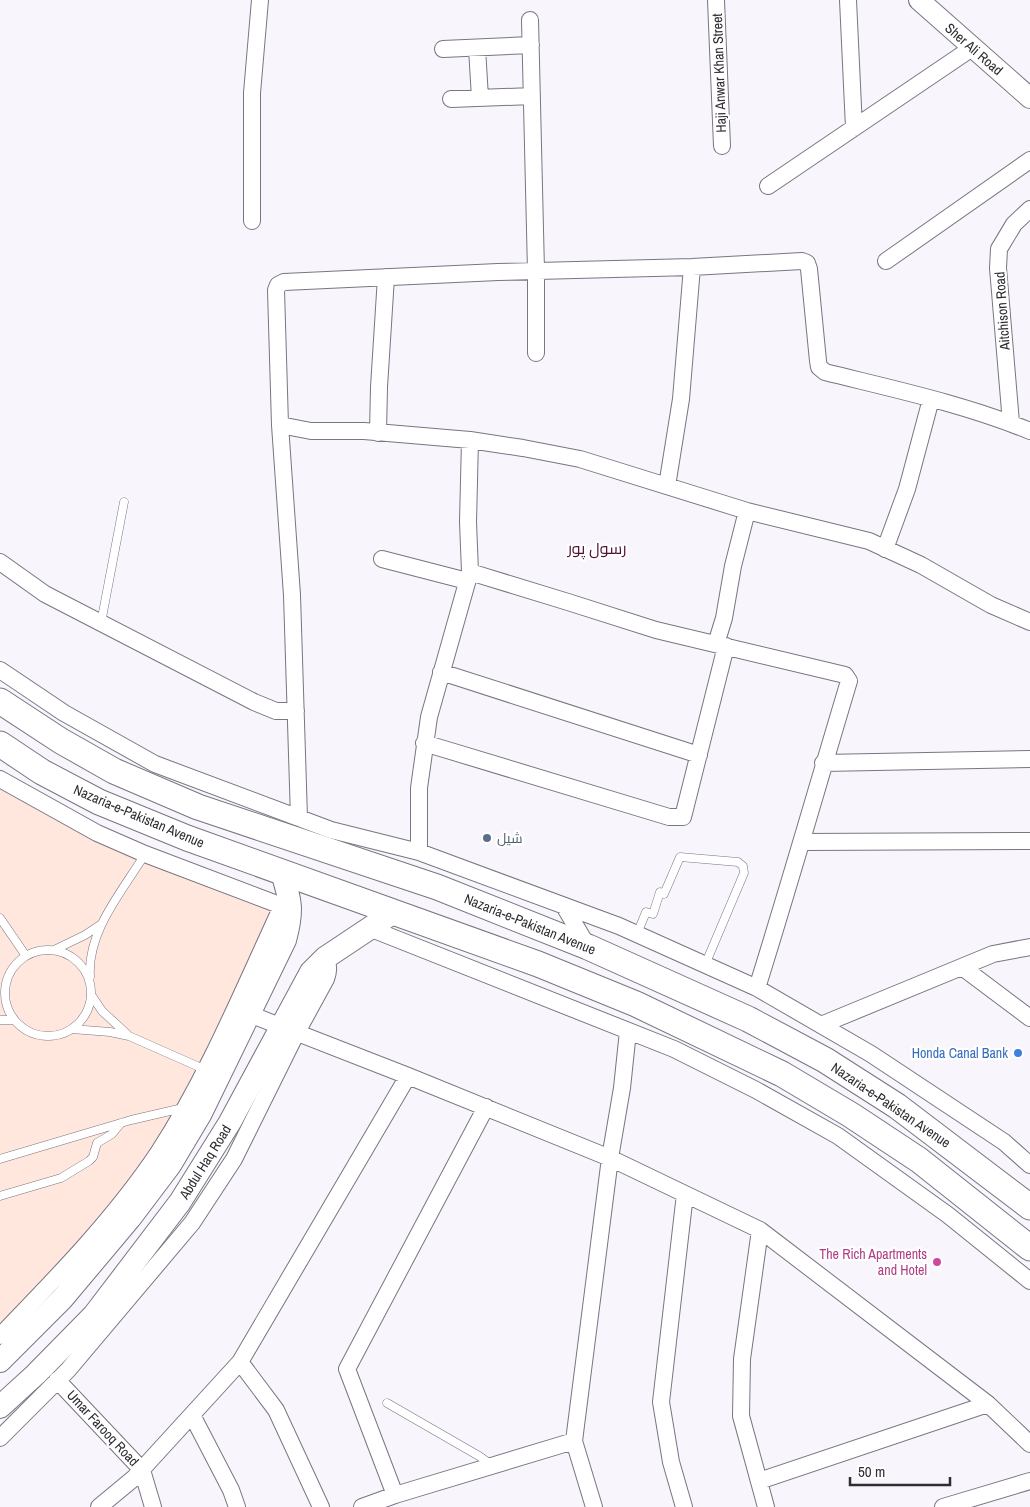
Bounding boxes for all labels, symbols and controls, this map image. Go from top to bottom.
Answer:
street label: Haji Anwar Khan Street [708,13,730,133]
street label: Sher Ali Road [941,19,1007,79]
street label: Aitchison Road [990,271,1014,352]
district label: رسول پور [567,537,626,560]
street label: Nazaria-e-Pakistan Avenue [71,780,207,852]
place label: شیل [497,829,522,847]
marker: شیل [481,832,493,844]
street label: Nazaria-e-Pakistan Avenue [462,889,598,959]
place label: Honda Canal Bank [912,1044,1008,1062]
marker: Honda Canal Bank [1012,1047,1024,1059]
street label: Nazaria-e-Pakistan Avenue [828,1058,954,1152]
street label: Abdul Haq Road [175,1122,235,1203]
place label: The Rich Apartments and Hotel [819,1245,927,1279]
marker: The Rich Apartments and Hotel [931,1256,943,1268]
street label: Umar Farooq Road [63,1386,143,1470]
scale bar [850,1454,950,1486]
text: 50 m [858,1461,885,1482]

